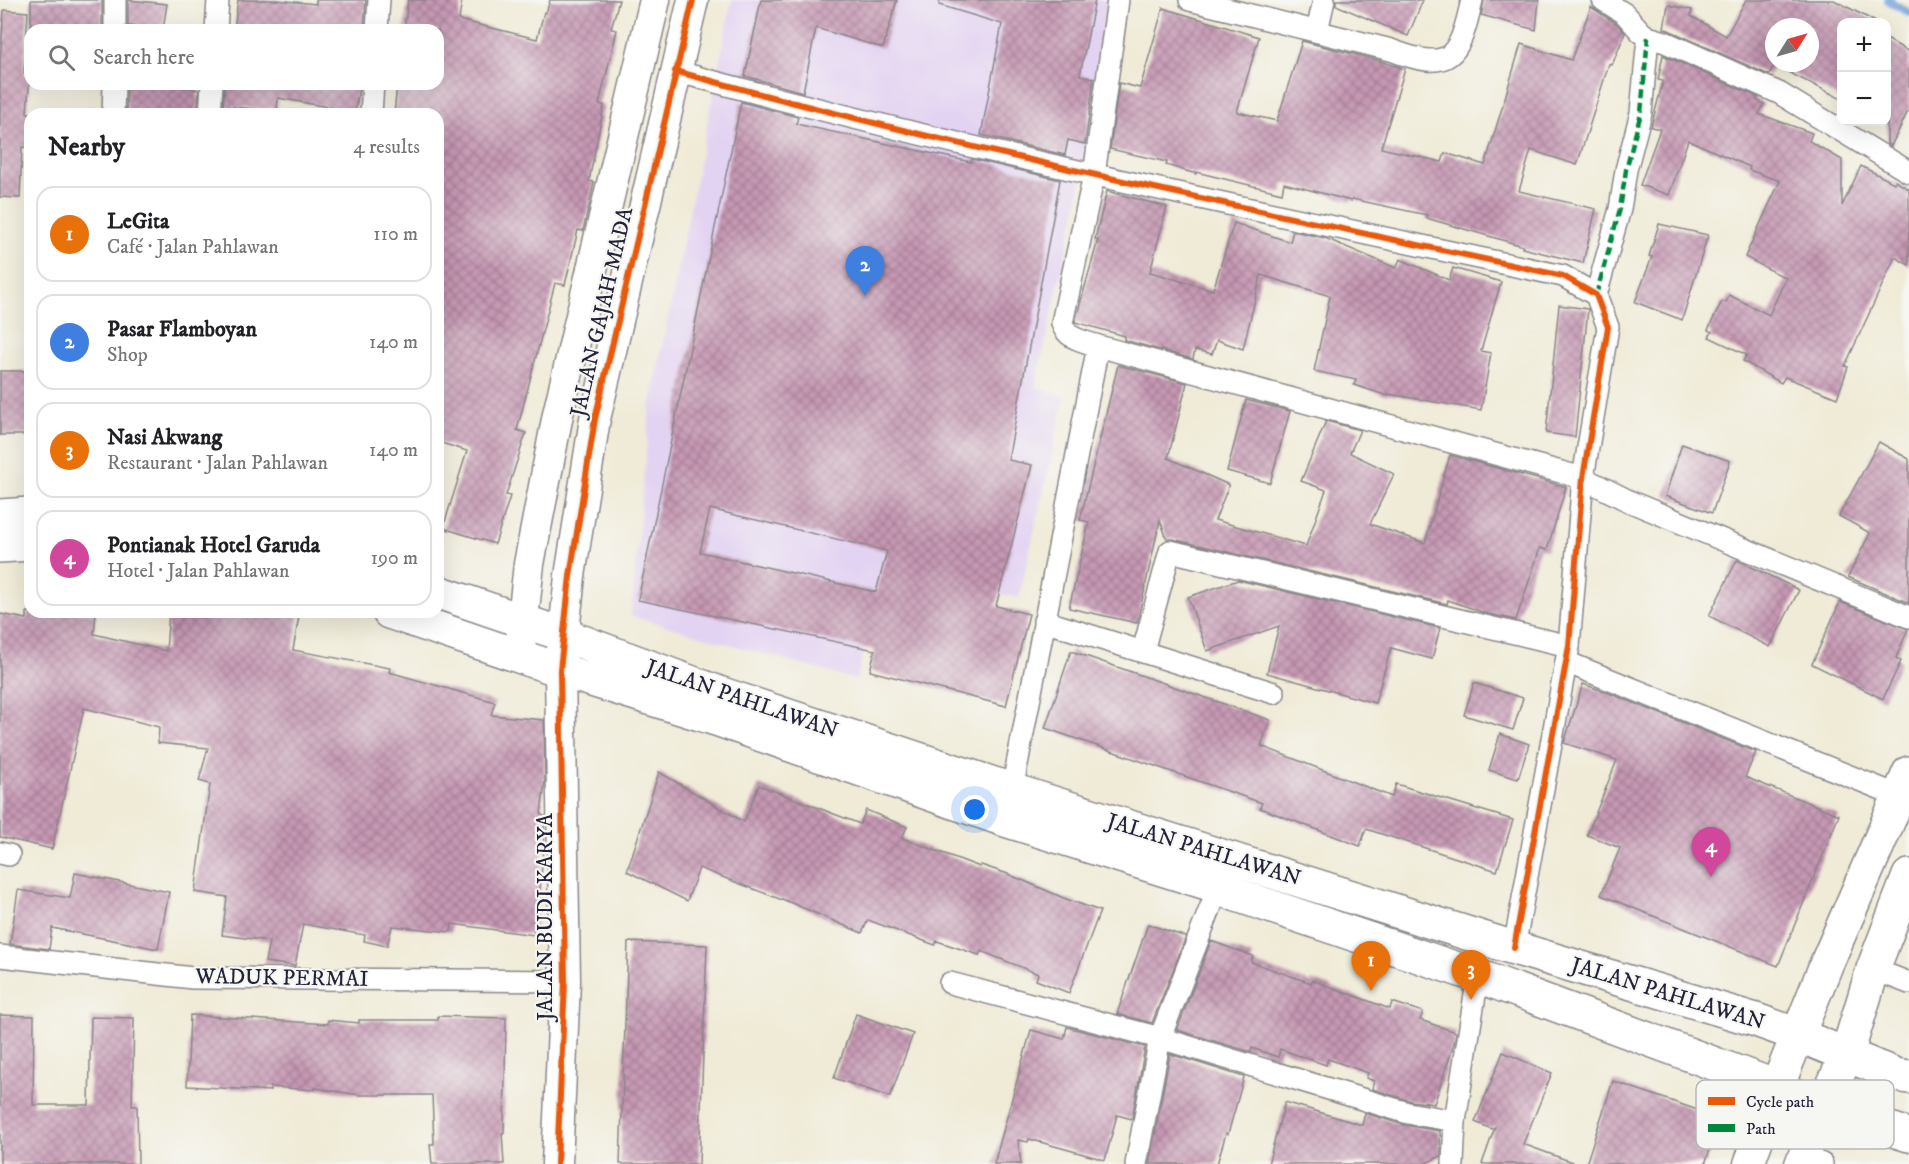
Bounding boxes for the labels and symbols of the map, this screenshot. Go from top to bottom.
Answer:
north arrow [1765,18,1819,72]
street label: JALAN GAJAH MADA [564,204,639,421]
pin: 2 [846,246,884,296]
street label: JALAN PAHLAWAN [641,653,842,745]
your location [960,795,989,824]
street label: JALAN PAHLAWAN [1102,807,1304,892]
street label: JALAN BUDI KARYA [532,812,559,1023]
pin: 4 [1692,828,1730,877]
pin: 1 [1352,942,1390,991]
pin: 3 [1452,950,1490,1000]
street label: JALAN PAHLAWAN [1566,951,1768,1036]
street label: WADUK PERMAI [194,963,369,993]
legend [1696,1080,1894,1149]
text: Cycle path [1746,1092,1815,1112]
text: Path [1746,1119,1776,1139]

